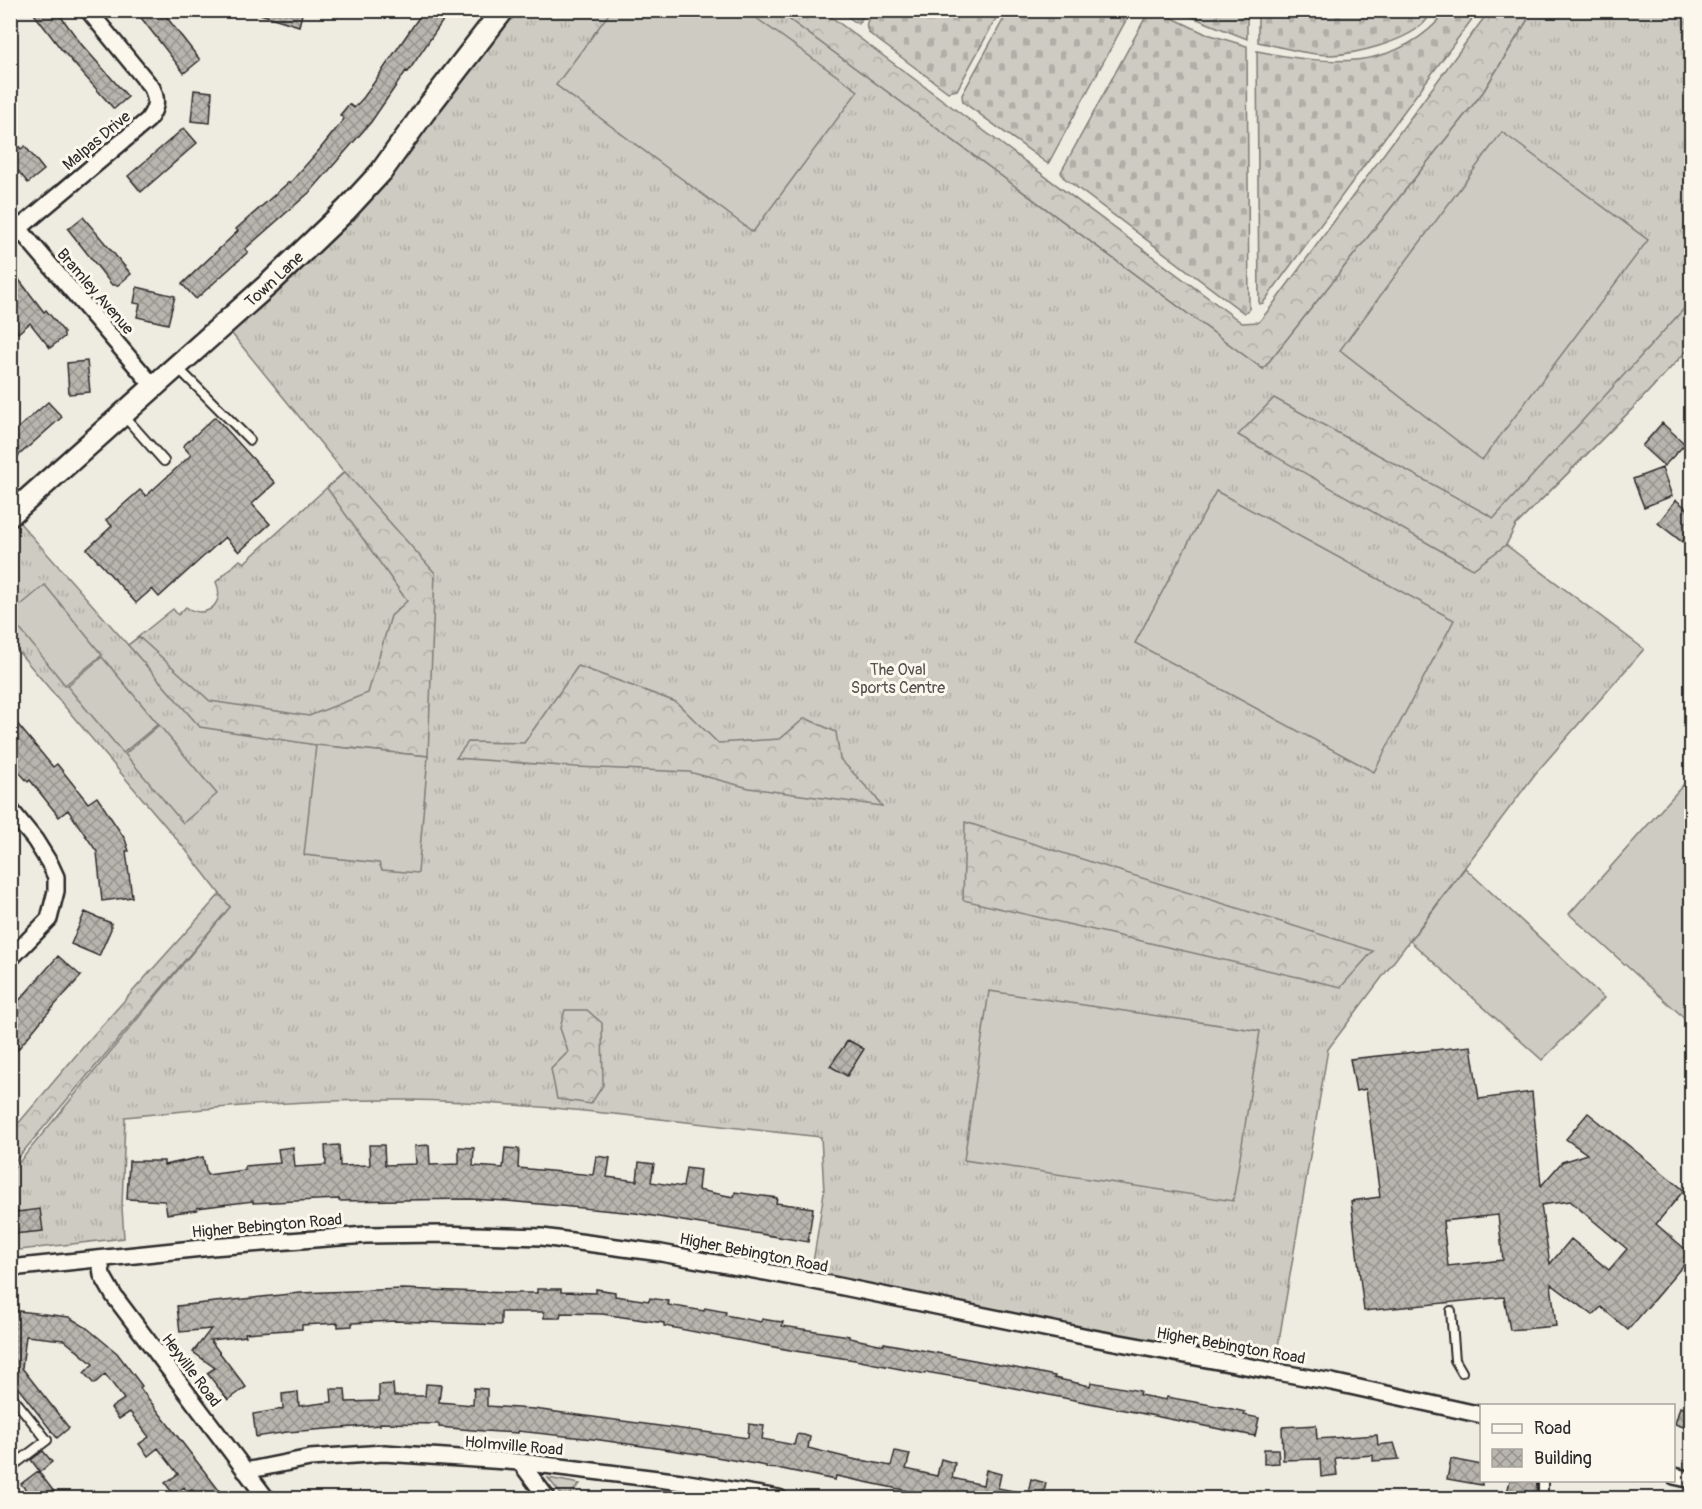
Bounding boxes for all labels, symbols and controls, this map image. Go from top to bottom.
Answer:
street label: Malpas Drive [59,107,135,175]
street label: Bramley Avenue [52,244,138,339]
street label: Town Lane [241,247,308,312]
park label: The Oval Sports Centre [851,660,945,698]
street label: Higher Bebington Road [191,1209,343,1243]
street label: Higher Bebington Road [678,1229,830,1277]
street label: Higher Bebington Road [1155,1323,1307,1369]
street label: Heyville Road [157,1330,225,1411]
legend [1480,1404,1675,1482]
text: Road [1534,1417,1571,1440]
street label: Holmville Road [464,1432,564,1460]
text: Building [1534,1447,1592,1470]

